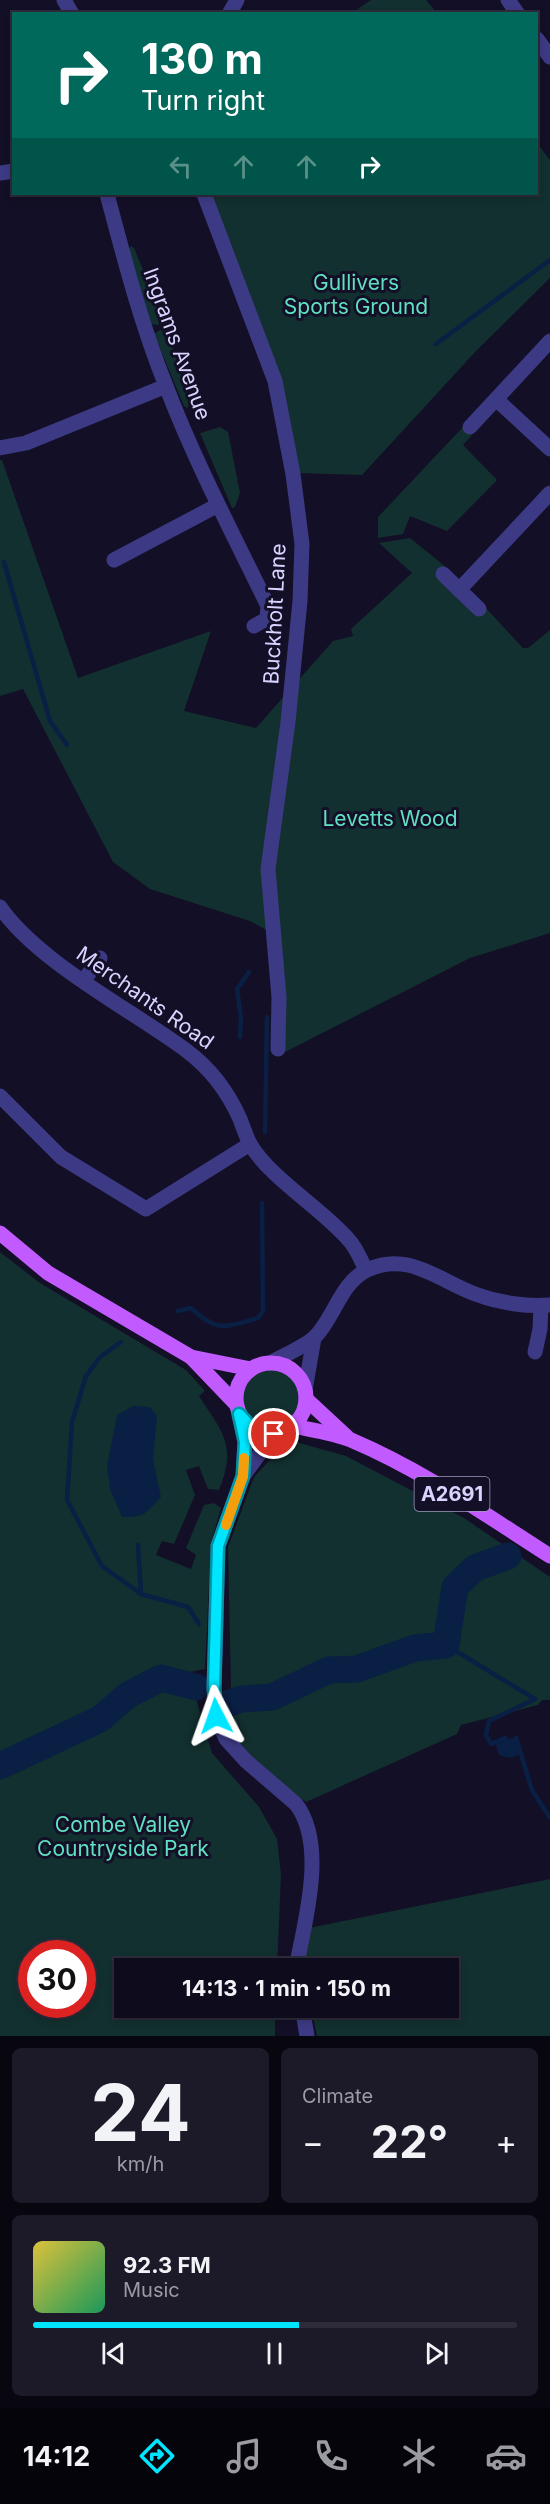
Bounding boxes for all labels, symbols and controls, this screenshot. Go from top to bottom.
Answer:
text: 130 m [141,33,263,84]
icon: right [42,36,120,114]
text: Turn right [141,84,265,117]
icon: left [164,150,197,183]
icon: ahead [227,150,260,183]
icon: ahead [290,150,323,183]
icon: right [353,150,386,183]
street label: Ingrams Avenue [138,264,217,423]
park label: Gullivers Sports Ground [284,270,428,319]
street label: Buckholt Lane [258,543,291,685]
park label: Levetts Wood [322,806,458,831]
street label: Merchants Road [72,941,219,1054]
pin [248,1408,299,1459]
icon: arrive [257,1417,290,1450]
road number: A2691 [414,1477,490,1511]
position arrow [184,1684,248,1748]
park label: Combe Valley Countryside Park [37,1812,209,1861]
speed limit sign: 30 [18,1940,96,2018]
text: 14:13 · 1 min · 150 m [182,1975,391,2001]
text: 24 [90,2065,191,2160]
text: Climate [302,2084,373,2108]
text: 22° [371,2114,448,2169]
text: − [302,2122,324,2162]
text: + [495,2122,517,2162]
text: km/h [117,2152,164,2176]
text: 92.3 FM [123,2252,211,2278]
text: Music [123,2278,180,2302]
icon: previous [97,2337,130,2370]
icon: pause [258,2337,291,2370]
icon: next [420,2337,453,2370]
icon: directions [136,2435,178,2477]
icon: music [223,2435,265,2477]
icon: phone [310,2435,352,2477]
icon: climate [398,2435,440,2477]
icon: car [485,2435,527,2477]
text: 14:12 [23,2440,90,2473]

